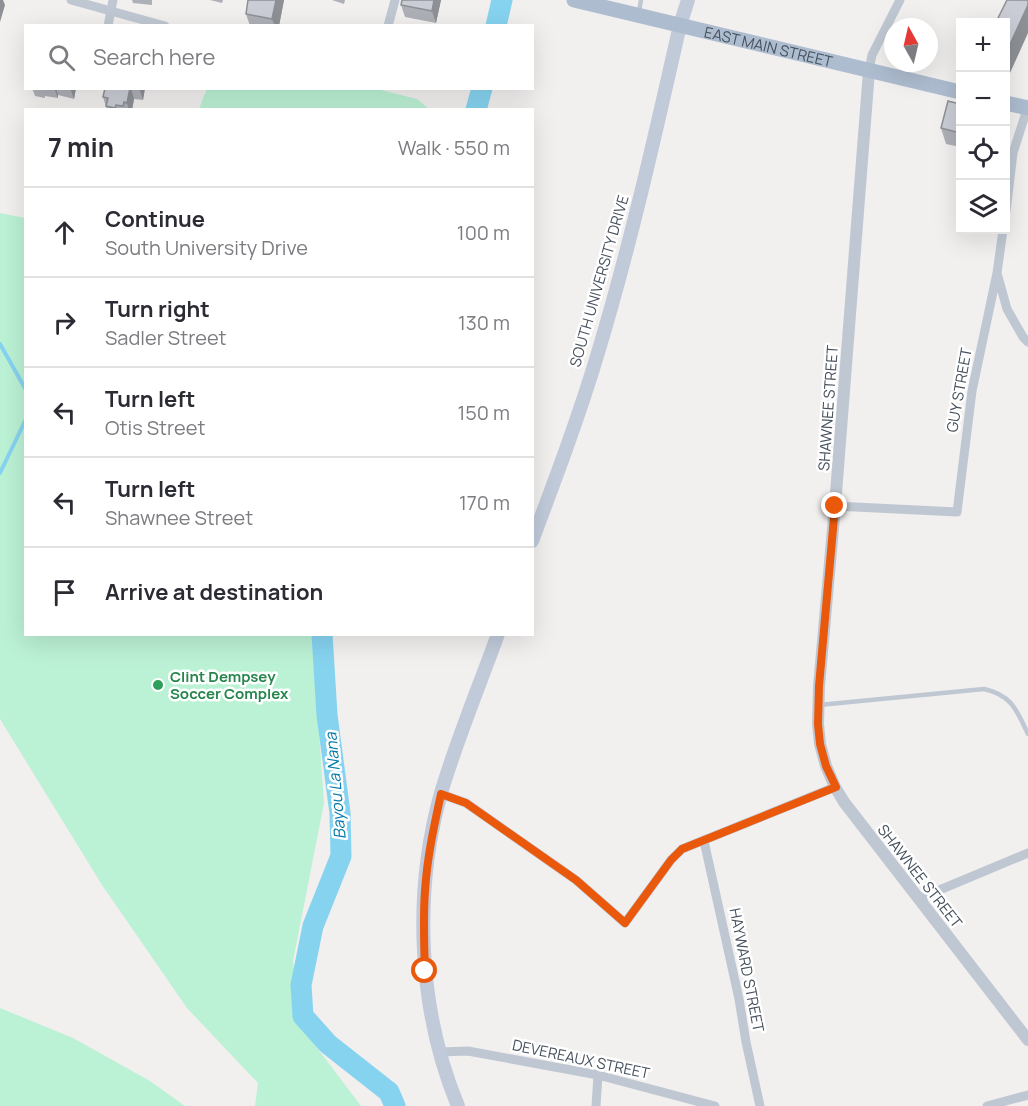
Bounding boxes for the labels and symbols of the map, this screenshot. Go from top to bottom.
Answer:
north arrow [884,18,938,72]
street label: EAST MAIN STREET [702,21,835,72]
street label: SOUTH UNIVERSITY DRIVE [564,193,634,369]
street label: SHAWNEE STREET [813,344,843,472]
street label: GUY STREET [941,346,977,434]
route end [821,492,847,518]
place label: Clint Dempsey Soccer Complex [170,666,289,704]
marker: Clint Dempsey Soccer Complex [151,678,165,692]
water label: Bayou La Nana [319,731,351,840]
street label: SHAWNEE STREET [873,820,967,932]
street label: HAYWARD STREET [725,906,769,1034]
route start [411,957,437,983]
street label: DEVEREAUX STREET [510,1034,652,1084]

